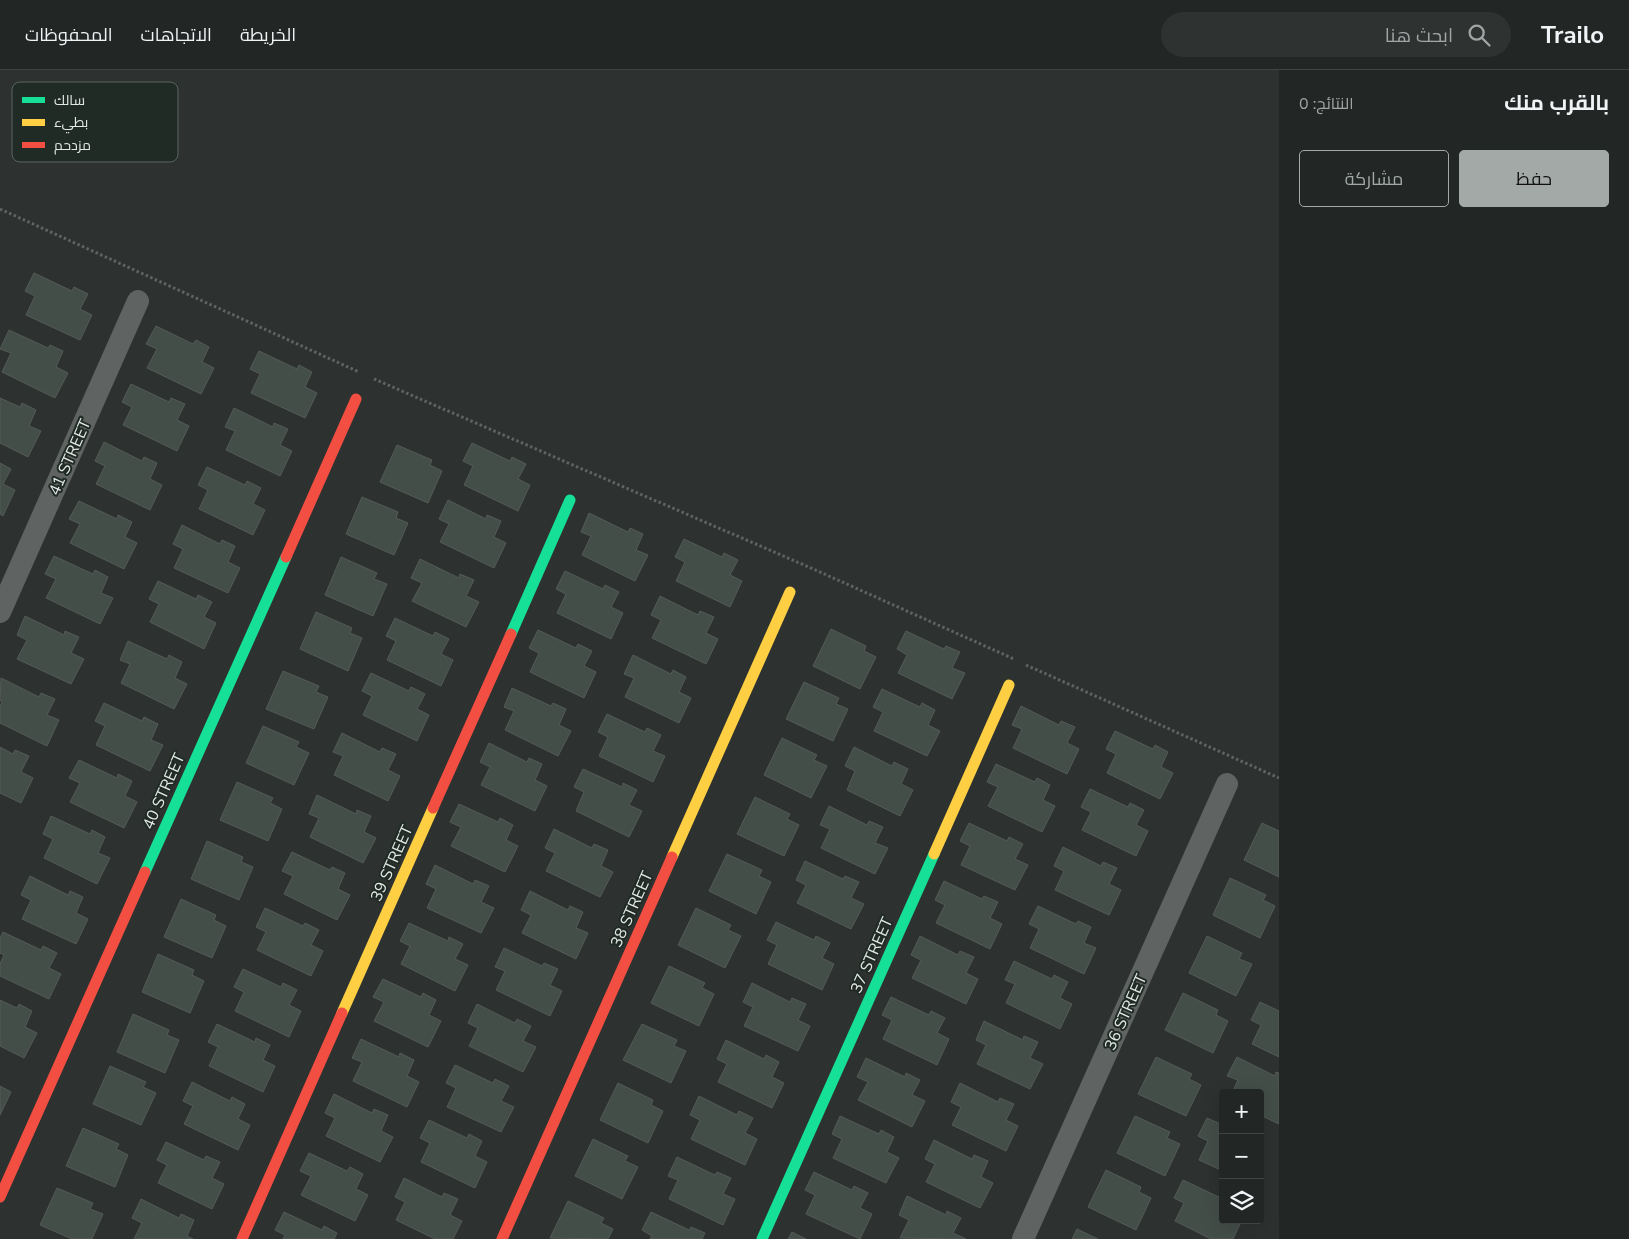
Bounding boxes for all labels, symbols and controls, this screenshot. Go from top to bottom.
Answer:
search box [1161,12,1511,57]
text: Trailo [1541,19,1604,51]
icon: search [1465,21,1493,49]
text: المحفوظات [25,23,113,47]
text: الاتجاهات [141,23,212,47]
text: الخريطة [240,23,296,47]
text: ابحث هنا [1385,23,1453,49]
legend [12,82,178,162]
text: بالقرب منك [1504,89,1609,117]
text: سالك [54,91,85,110]
text: النتائج: 0 [1299,93,1354,115]
text: بطيء [54,113,88,134]
text: مزدحم [54,136,91,155]
button: مشاركة [1299,150,1449,207]
button: حفظ [1459,150,1609,207]
street label: 41 STREET [43,415,97,499]
street label: 40 STREET [137,749,191,833]
street label: 39 STREET [365,821,419,905]
street label: 38 STREET [605,867,659,951]
street label: 37 STREET [845,913,899,997]
street label: 36 STREET [1099,970,1153,1054]
map controls [1219,1089,1264,1224]
button: + [1219,1089,1264,1134]
button: − [1219,1134,1264,1179]
button: layers [1219,1179,1264,1224]

